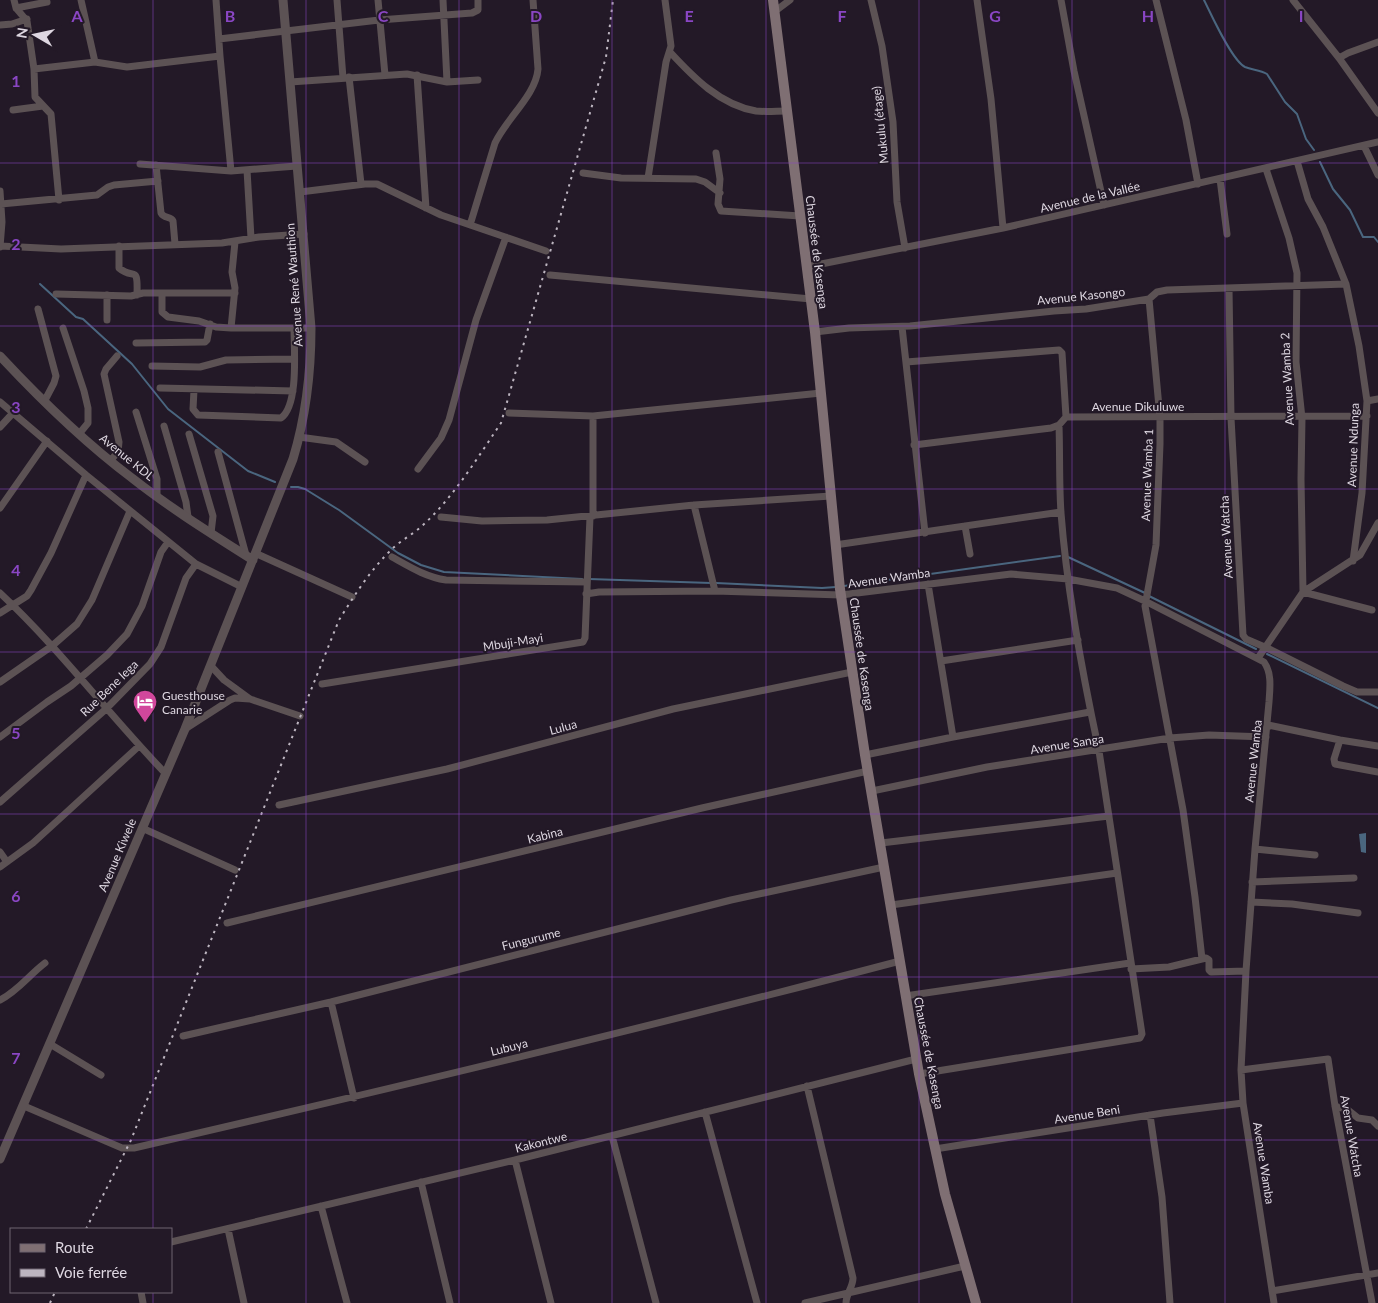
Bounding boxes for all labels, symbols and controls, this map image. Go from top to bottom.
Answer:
text: A [70,6,83,25]
text: B [225,6,235,25]
text: C [378,6,389,25]
text: D [530,6,542,25]
text: E [684,6,694,25]
text: F [837,6,847,25]
text: G [989,6,1001,25]
text: H [1142,6,1154,25]
text: I [1299,6,1303,25]
north arrow [10,10,60,60]
text: N [12,26,31,40]
text: 1 [11,71,21,90]
street label: Mukulu (étage) [868,85,892,165]
street label: Avenue de la Vallée [1039,178,1141,216]
street label: Chaussée de Kasenga [803,195,831,309]
street label: Avenue René Wauthion [282,223,306,347]
text: 2 [11,234,21,253]
street label: Avenue Kasongo [1036,284,1126,308]
street label: Avenue Wamba 2 [1277,332,1297,426]
text: 3 [11,397,21,416]
street label: Avenue Dikuluwe [1092,399,1184,414]
street label: Avenue Ndunga [1344,403,1362,487]
street label: Avenue Wamba 1 [1138,428,1156,522]
street label: Avenue KDL [97,430,157,484]
street label: Avenue Watcha [1216,495,1236,579]
text: 4 [11,560,21,579]
street label: Avenue Wamba [847,565,931,591]
street label: Chaussée de Kasenga [847,597,877,711]
street label: Mbuji-Mayi [482,630,544,654]
street label: Rue Bene lega [77,657,141,719]
place label: Guesthouse Canarie [162,688,225,717]
hotel icon: Guesthouse Canarie [132,689,158,723]
street label: Lulua [548,716,578,738]
street label: Avenue Wamba [1241,719,1265,803]
text: 5 [11,723,21,742]
street label: Avenue Sanga [1029,731,1105,757]
street label: Avenue Kiwele [95,816,139,894]
street label: Kabina [526,823,564,847]
text: 6 [11,886,21,905]
street label: Fungurume [500,924,562,954]
street label: Chaussée de Kasenga [911,996,947,1110]
street label: Lubuya [489,1035,529,1059]
text: 7 [11,1048,21,1067]
street label: Avenue Watcha [1337,1094,1367,1178]
street label: Avenue Beni [1053,1101,1121,1127]
street label: Avenue Wamba [1250,1121,1278,1205]
street label: Kakontwe [513,1128,569,1156]
legend [10,1228,172,1293]
text: Route [55,1238,94,1256]
text: Voie ferrée [55,1263,127,1281]

